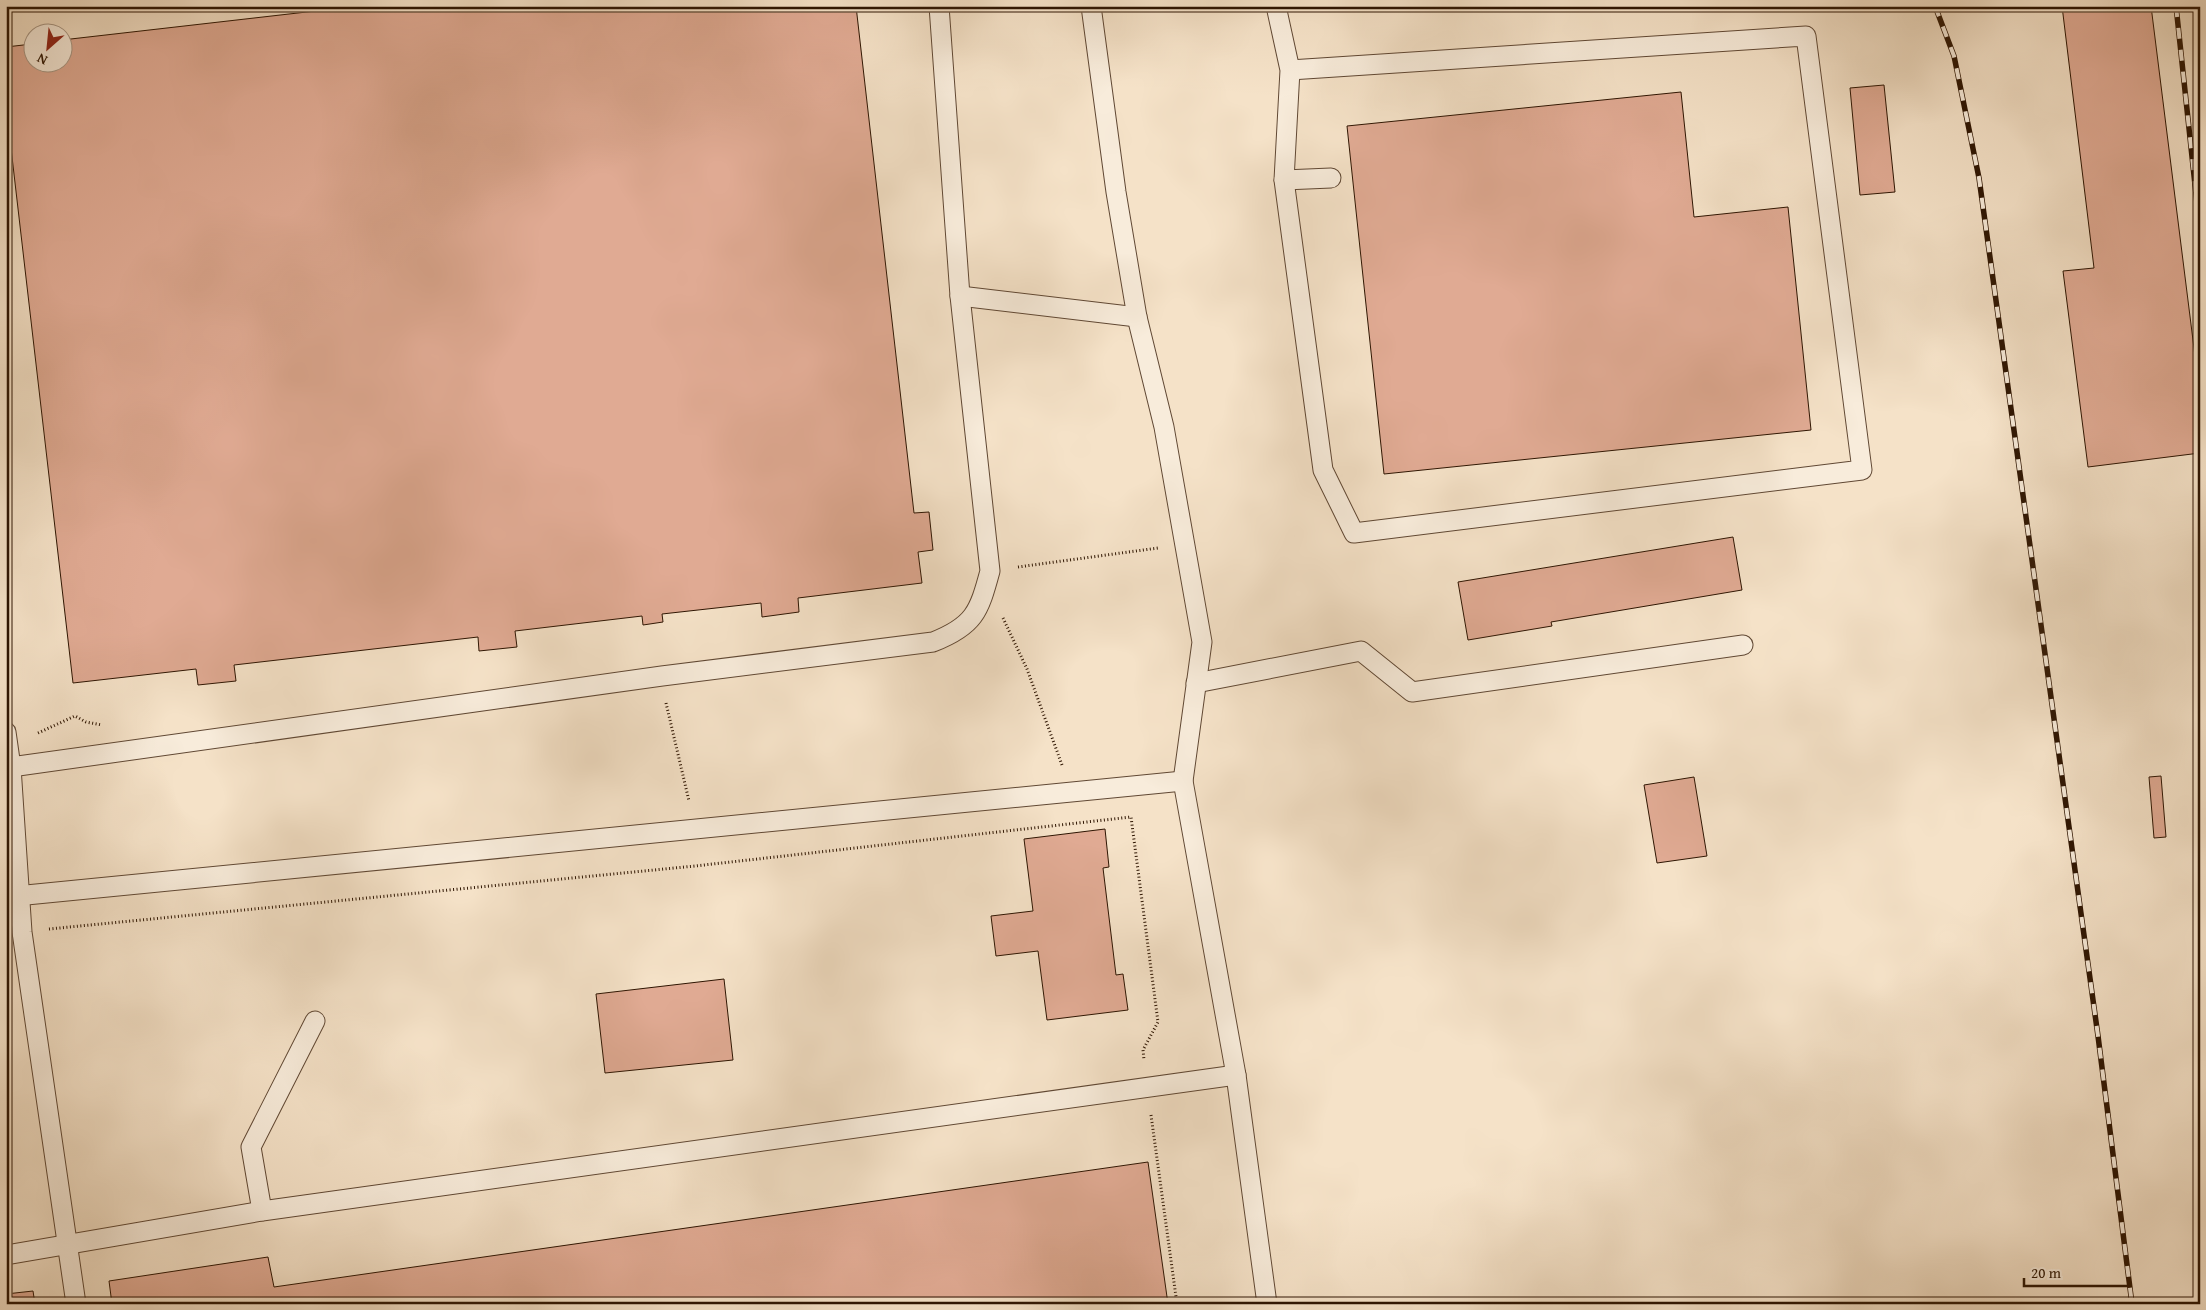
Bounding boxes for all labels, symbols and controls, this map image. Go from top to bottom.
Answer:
north arrow [22,22,72,72]
text: N [33,48,51,71]
scale bar [2024,1255,2128,1287]
text: 20 m [2031,1262,2062,1283]

